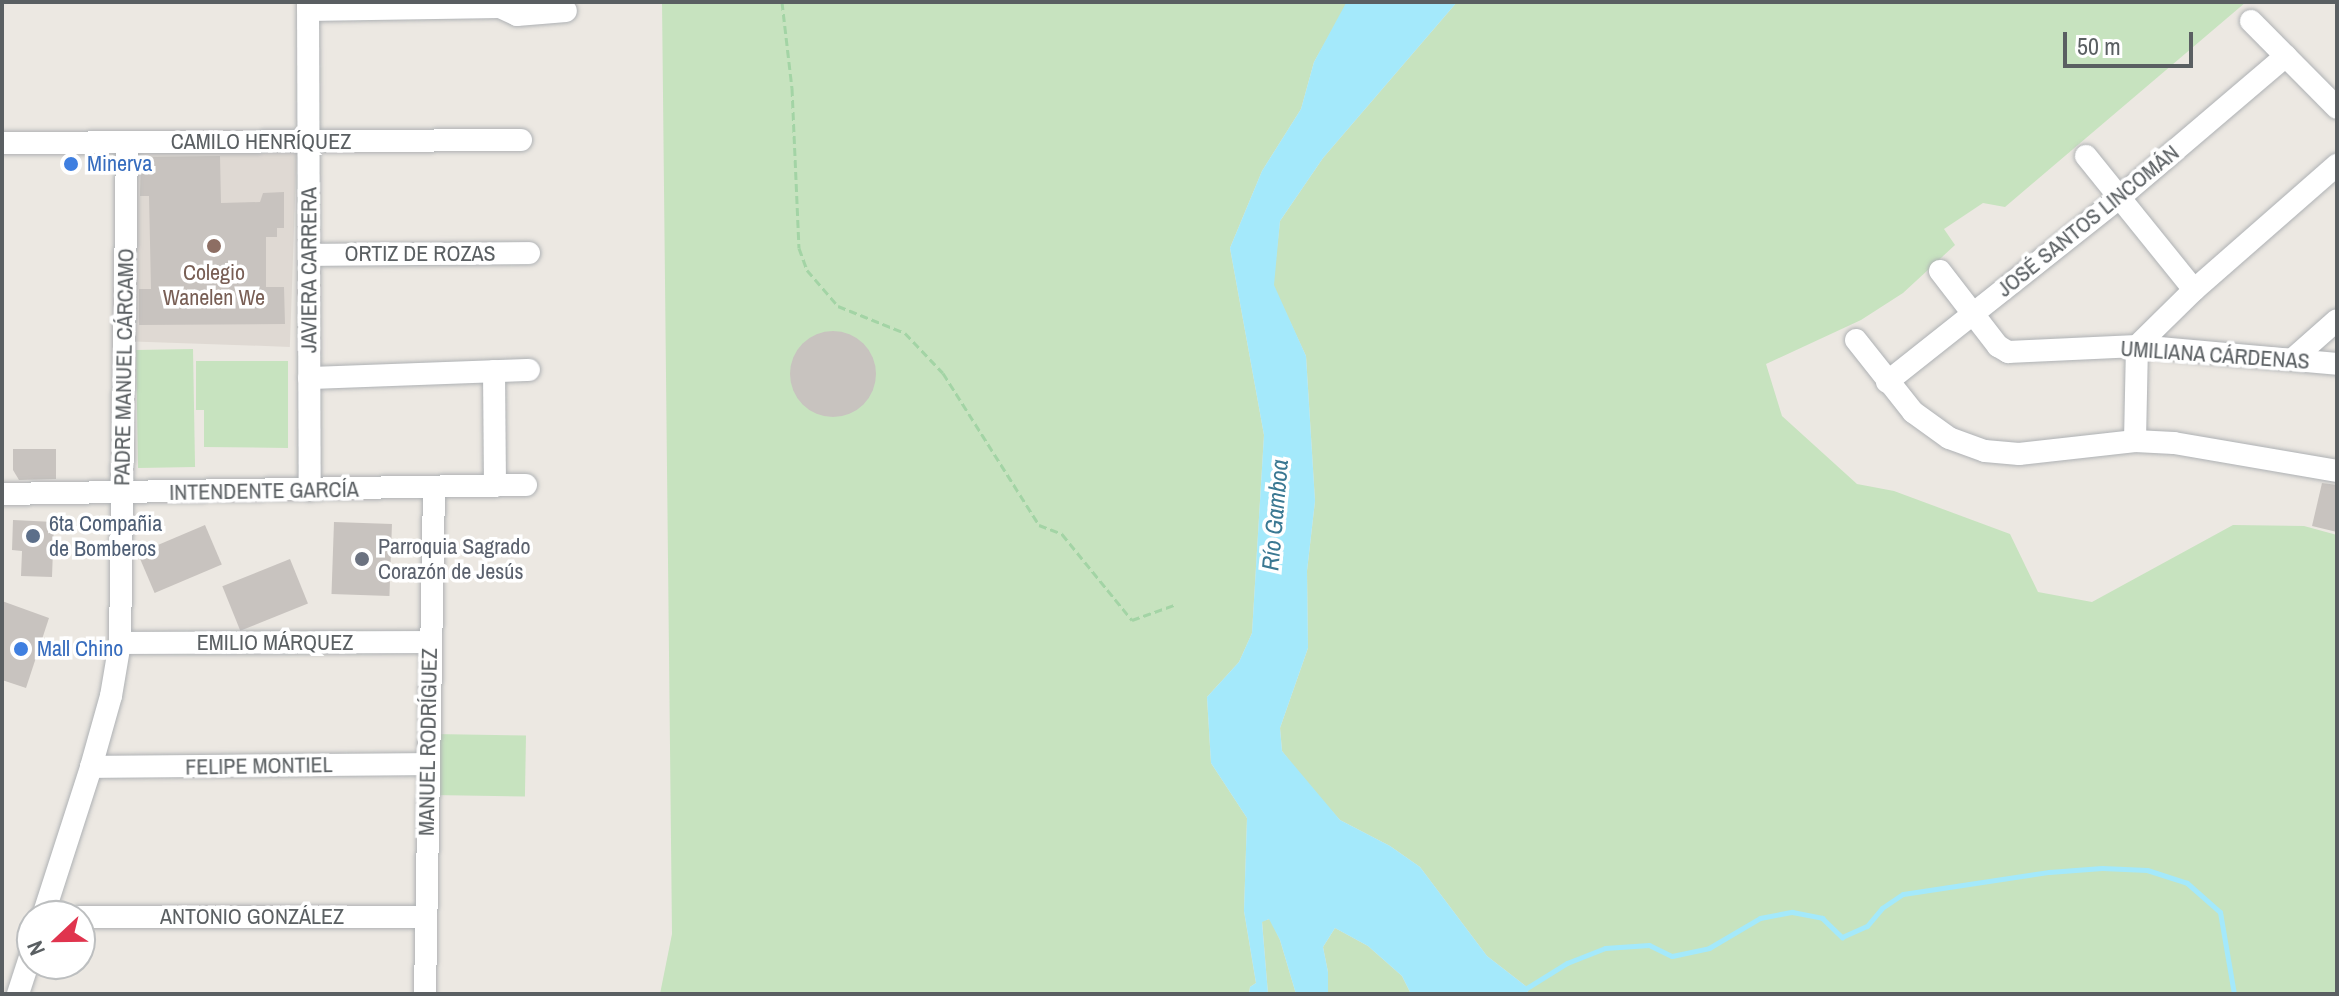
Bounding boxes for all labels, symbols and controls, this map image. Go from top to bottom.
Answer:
scale bar [2067,16,2197,66]
text: 50 m [2077,30,2121,62]
street label: CAMILO HENRÍQUEZ [171,129,351,155]
street label: JOSÉ SANTOS LINCOMÁN [1992,140,2184,302]
place label: Minerva [87,151,152,177]
marker: Minerva [62,155,80,173]
street label: JAVIERA CARRERA [296,186,322,354]
marker: Colegio Wanelen We [205,237,223,255]
street label: ORTIZ DE ROZAS [344,241,496,267]
street label: PADRE MANUEL CÁRCAMO [109,248,139,486]
place label: Colegio Wanelen We [163,259,265,310]
street label: UMILIANA CÁRDENAS [2119,335,2311,375]
water label: Río Gamboa [1256,458,1294,572]
street label: INTENDENTE GARCÍA [169,476,359,506]
place label: 6ta Compañia de Bomberos [49,510,162,562]
marker: 6ta Compañia de Bomberos [24,527,42,545]
place label: Parroquia Sagrado Corazón de Jesús [378,533,530,584]
marker: Parroquia Sagrado Corazón de Jesús [353,550,371,568]
street label: EMILIO MÁRQUEZ [197,630,353,656]
place label: Mall Chino [37,636,123,662]
marker: Mall Chino [12,640,30,658]
street label: MANUEL RODRÍGUEZ [413,648,443,836]
street label: FELIPE MONTIEL [185,752,333,780]
north arrow [16,900,96,980]
street label: ANTONIO GONZÁLEZ [160,904,344,930]
text: N [19,937,52,960]

